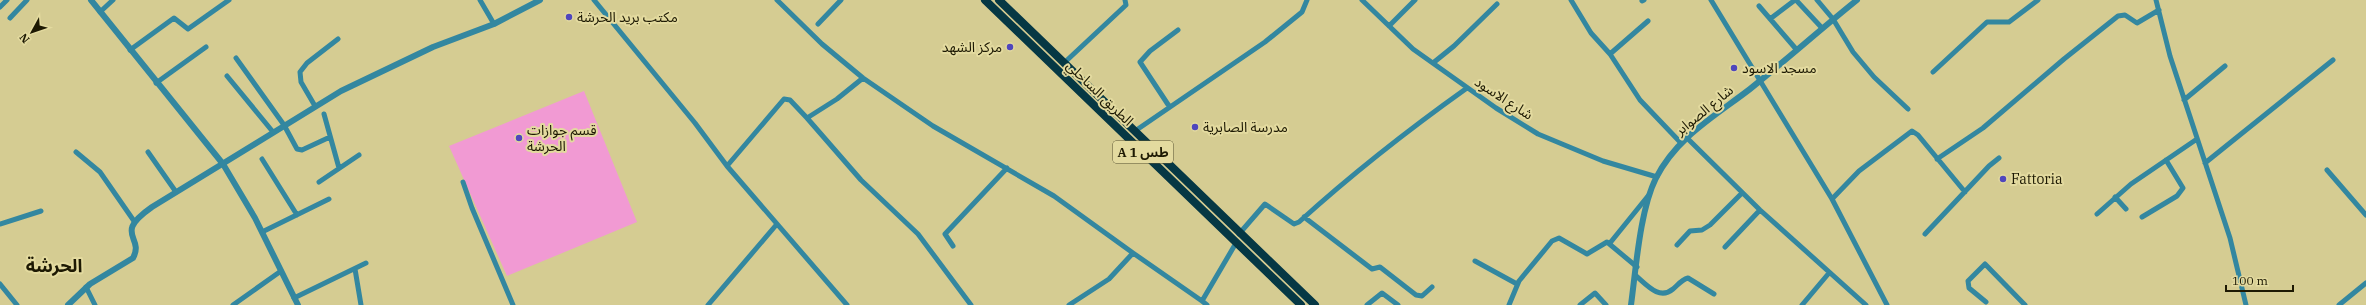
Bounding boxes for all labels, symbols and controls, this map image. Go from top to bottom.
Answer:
place label: مكتب بريد الحرشة [577,8,678,26]
north arrow [12,12,52,52]
marker: مكتب بريد الحرشة [564,12,574,22]
text: N [16,30,32,46]
place label: مركز الشهد [942,38,1002,56]
marker: مركز الشهد [1005,42,1015,52]
street label: الطريق الساحلي [1061,56,1137,131]
place label: مسجد الاسود [1742,59,1817,77]
marker: مسجد الاسود [1729,63,1739,73]
street label: شارع الاسود [1470,72,1537,125]
street label: شارع الصوابر [1670,81,1738,141]
place label: مدرسة الصابرية [1203,118,1288,136]
place label: قسم جوازات الحرشة [527,121,596,155]
marker: مدرسة الصابرية [1190,122,1200,132]
marker: قسم جوازات الحرشة [514,133,524,143]
road number: A 1 طس [1113,141,1173,163]
place label: Fattoria [2011,170,2063,188]
marker: Fattoria [1998,174,2008,184]
district label: الحرشة [26,254,82,277]
scale bar [2226,267,2293,293]
text: 100 m [2232,273,2268,288]

